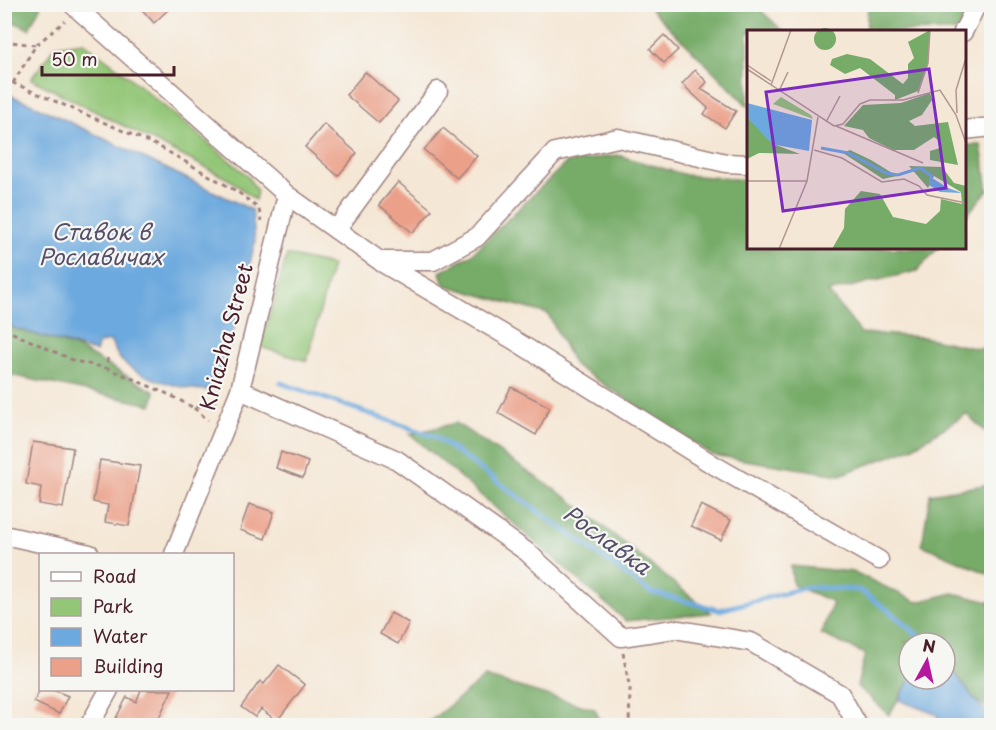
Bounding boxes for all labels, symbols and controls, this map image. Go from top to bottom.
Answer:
inset map [747,30,966,249]
scale bar [42,39,174,77]
text: 50 m [51,45,98,72]
water label: Ставок в Рославичах [39,214,166,272]
street label: Kniazha Street [190,259,260,414]
water label: Рославка [557,496,659,583]
legend [39,553,234,691]
text: Road [93,562,137,589]
text: Park [93,592,133,619]
text: Water [93,622,148,649]
north arrow [897,631,957,691]
text: N [921,632,937,658]
text: Building [93,652,163,679]

